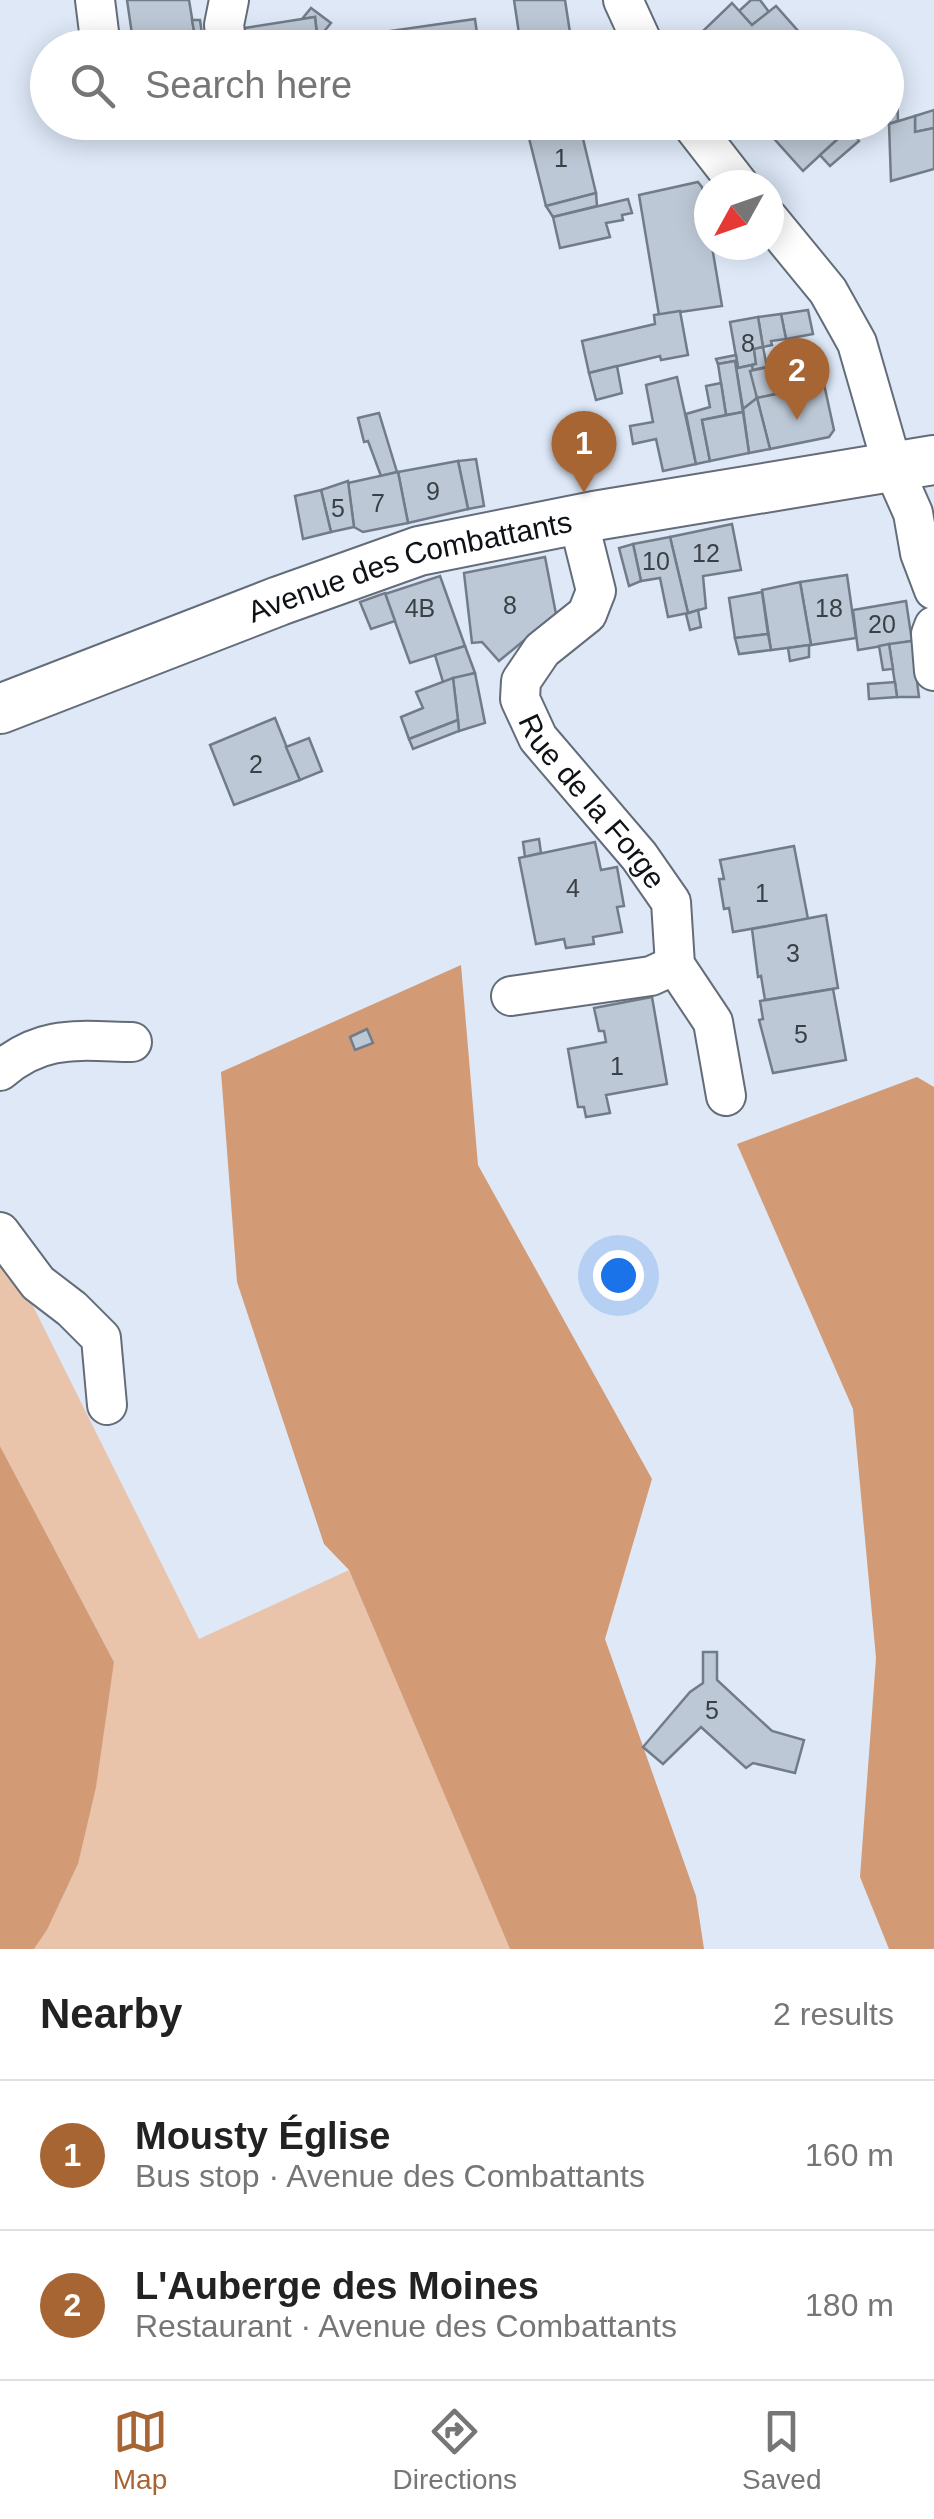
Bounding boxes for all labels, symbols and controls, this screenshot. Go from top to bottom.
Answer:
search box [30,30,904,140]
icon: search [65,58,120,113]
text: Search here [145,64,352,106]
house number: 1 [554,144,568,172]
north arrow [694,170,784,260]
house number: 8 [741,329,755,357]
pin: 2 [764,338,830,420]
pin: 1 [552,410,616,493]
house number: 9 [426,477,440,505]
house number: 7 [371,489,385,517]
house number: 5 [331,494,345,522]
street label: Avenue des Combattants [243,504,575,628]
house number: 12 [692,539,720,567]
house number: 10 [642,547,670,575]
house number: 8 [503,591,517,619]
house number: 4B [405,594,435,622]
house number: 18 [815,594,843,622]
house number: 20 [868,610,896,638]
street label: Rue de la Forge [513,709,673,894]
house number: 2 [249,750,263,778]
house number: 4 [566,874,580,902]
house number: 1 [755,879,769,907]
house number: 3 [786,939,800,967]
house number: 5 [794,1020,808,1048]
house number: 1 [610,1052,624,1080]
your location [593,1250,644,1301]
house number: 5 [705,1696,719,1724]
text: Nearby [40,1990,182,2037]
text: 2 results [773,1996,894,2032]
text: Mousty Église [135,2115,391,2157]
text: 1 [64,2137,81,2173]
text: 160 m [805,2137,894,2173]
text: Bus stop · Avenue des Combattants [135,2158,645,2194]
text: L'Auberge des Moines [135,2265,539,2307]
text: 2 [64,2287,81,2323]
text: 180 m [805,2287,894,2323]
text: Restaurant · Avenue des Combattants [135,2308,677,2344]
tab: Map [113,2404,168,2496]
tab: Directions [393,2404,517,2496]
tab: Saved [742,2404,821,2496]

